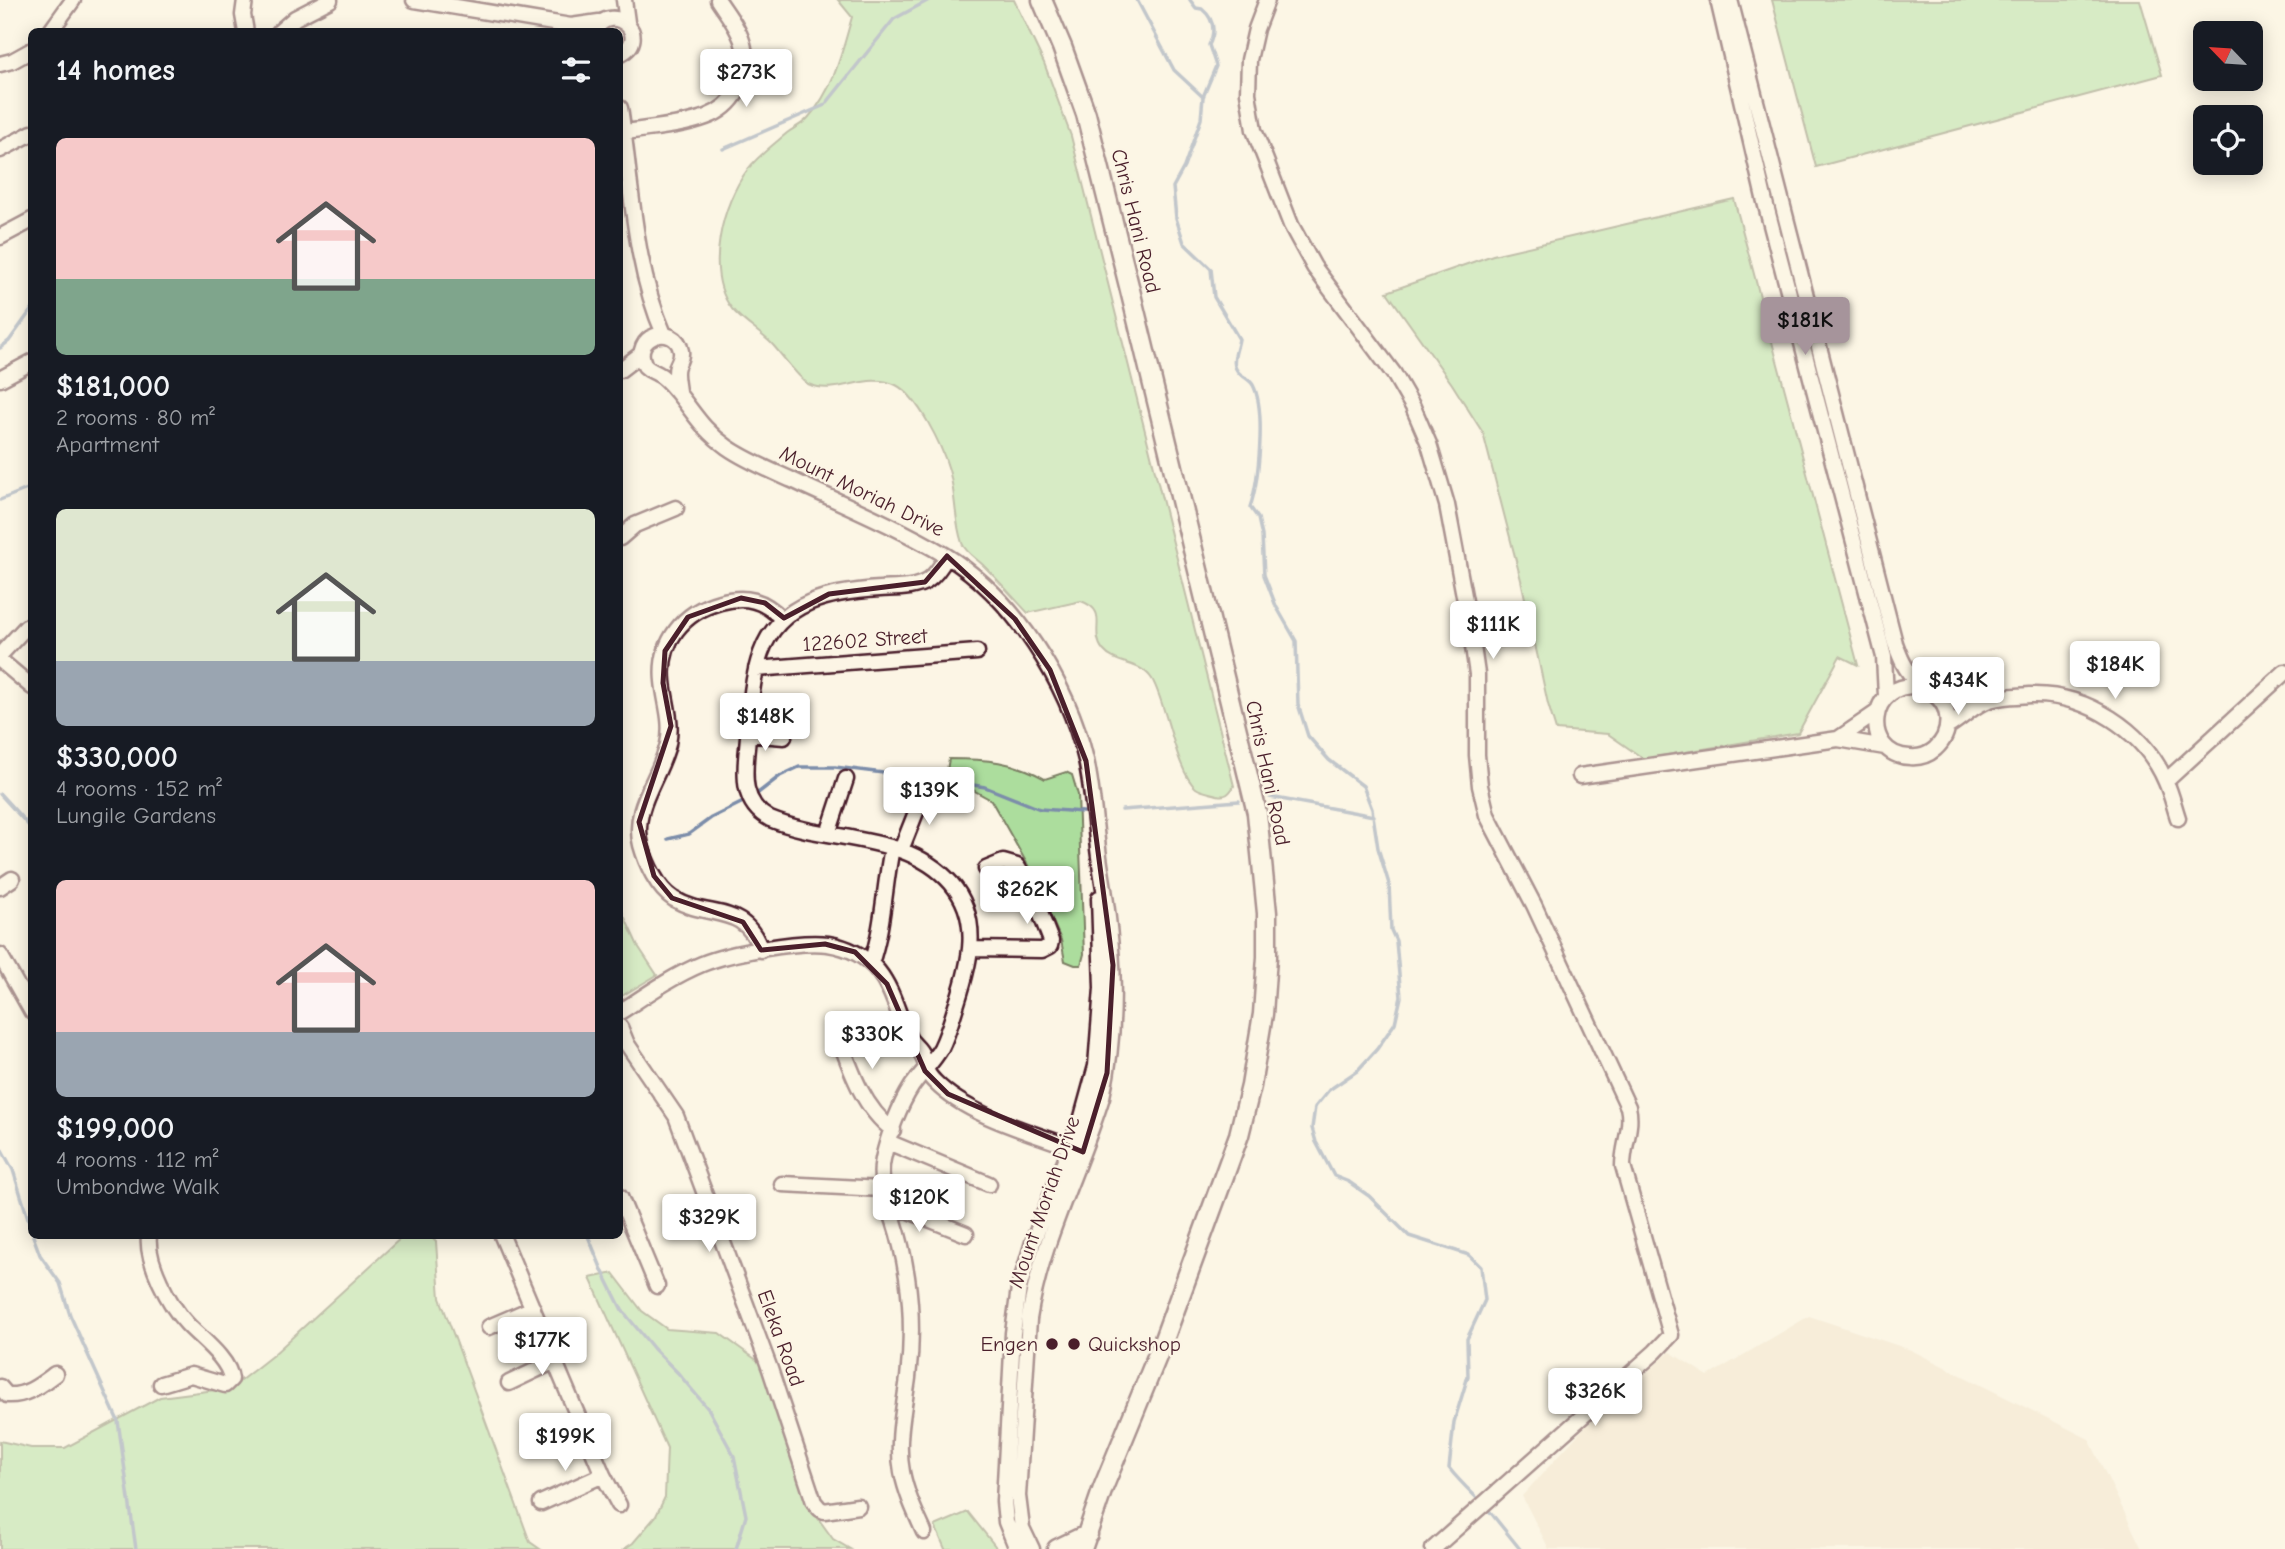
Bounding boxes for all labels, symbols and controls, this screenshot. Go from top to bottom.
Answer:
north arrow [2193,21,2263,91]
map controls [2193,21,2263,175]
pin: $273K [697,50,795,109]
icon: filters [557,51,595,89]
text: 14 homes [56,53,175,88]
text: $273K [716,58,776,85]
button: locate [2193,105,2263,175]
street label: Chris Hani Road [1106,146,1166,296]
icon: home [263,183,389,309]
pin: $181K [1756,298,1854,357]
text: $181K [1777,306,1833,333]
text: $181,000 [56,369,170,404]
text: 2 rooms · 80 m² [56,404,215,431]
text: Apartment [56,431,159,458]
street label: Mount Moriah Drive [776,441,948,541]
icon: home [263,554,389,680]
pin: $111K [1444,602,1542,661]
text: $111K [1466,610,1520,637]
street label: 122602 Street [802,624,929,656]
pin: $184K [2066,642,2164,701]
text: $184K [2086,650,2144,677]
pin: $434K [1909,658,2007,717]
text: $434K [1928,666,1988,693]
pin: $148K [716,694,814,753]
street label: Chris Hani Road [1241,698,1295,848]
text: $148K [736,702,794,729]
text: $330,000 [56,740,178,775]
pin: $139K [880,768,978,827]
text: 4 rooms · 152 m² [56,775,222,802]
text: $139K [899,776,959,803]
text: Lungile Gardens [56,802,216,829]
pin: $262K [978,866,1076,926]
text: $262K [996,875,1058,902]
icon: home [263,925,389,1051]
pin: $330K [823,1012,921,1071]
text: $330K [841,1020,903,1047]
text: $199,000 [56,1111,174,1146]
street label: Mount Moriah Drive [1003,1113,1085,1291]
text: 4 rooms · 112 m² [56,1146,219,1173]
text: Umbondwe Walk [56,1173,219,1200]
pin: $120K [870,1174,968,1234]
text: $120K [889,1183,949,1210]
pin: $329K [660,1194,758,1254]
text: $329K [678,1203,740,1230]
street label: Eleka Road [753,1287,809,1389]
pin: $177K [493,1318,591,1377]
text: $177K [514,1326,570,1353]
place label: Engen [980,1332,1038,1356]
place label: Quickshop [1088,1332,1181,1356]
marker: Engen [1044,1336,1060,1352]
marker: Quickshop [1066,1336,1082,1352]
pin: $326K [1546,1368,1644,1428]
text: $326K [1564,1377,1626,1404]
pin: $199K [516,1414,614,1473]
text: $199K [535,1422,595,1449]

